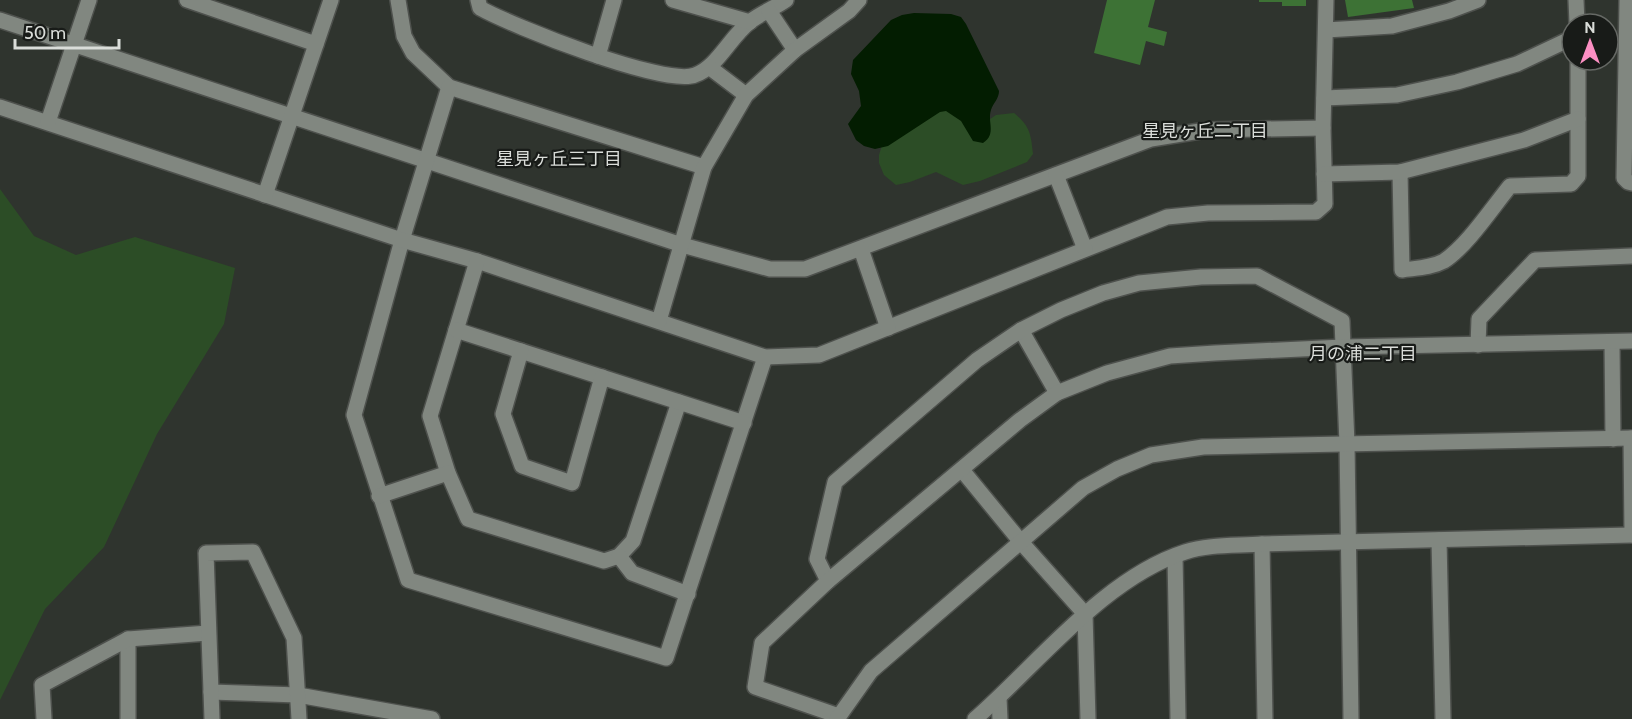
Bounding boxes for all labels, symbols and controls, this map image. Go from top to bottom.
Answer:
scale bar [15,12,118,50]
north arrow [1560,12,1620,72]
text: N [1584,18,1596,37]
text: 50 m [24,22,66,44]
district label: 星見ヶ丘二丁目 [1142,120,1268,142]
district label: 星見ヶ丘三丁目 [496,148,622,170]
district label: 月の浦二丁目 [1309,343,1417,365]

